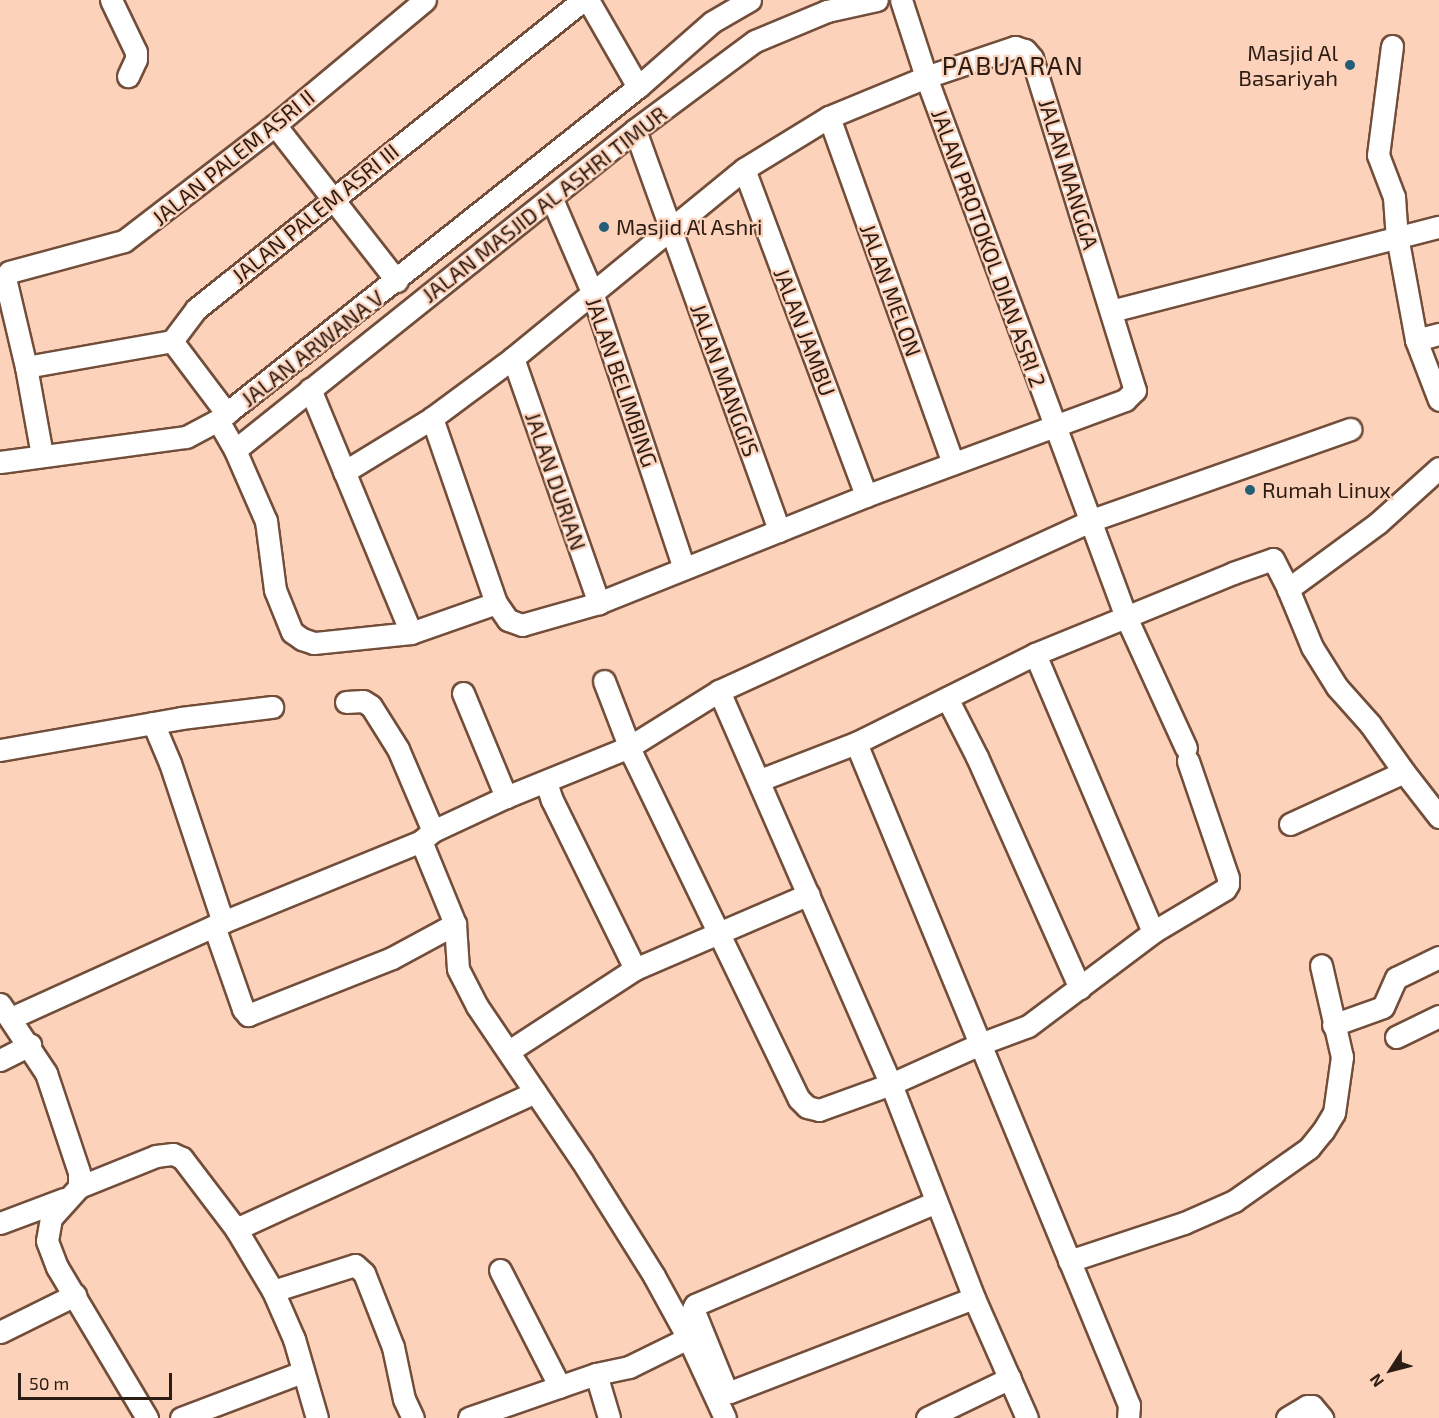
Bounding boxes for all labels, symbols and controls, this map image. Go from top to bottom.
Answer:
place label: Masjid Al Basariyah [1238,39,1338,90]
district label: PABUARAN [942,49,1084,81]
marker: Masjid Al Basariyah [1343,58,1357,72]
street label: JALAN PALEM ASRI II [146,83,320,231]
street label: JALAN MANGGA [1034,95,1104,253]
street label: JALAN MASJID AL ASHRI TIMUR [415,100,673,308]
street label: JALAN PROTOKOL DIAN ASRI 2 [926,105,1052,391]
street label: JALAN PALEM ASRI III [226,137,404,289]
place label: Masjid Al Ashri [616,214,764,240]
marker: Masjid Al Ashri [597,220,611,234]
street label: JALAN MELON [855,220,927,360]
street label: JALAN JAMBU [768,264,842,400]
street label: JALAN ARWANA V [235,284,389,412]
street label: JALAN BELIMBING [581,294,663,470]
street label: JALAN MANGGIS [685,300,765,460]
street label: JALAN DURIAN [520,408,592,554]
place label: Rumah Linux [1262,477,1391,503]
marker: Rumah Linux [1243,483,1257,497]
north arrow [1361,1340,1421,1400]
scale bar [21,1361,176,1399]
text: N [1365,1371,1387,1391]
text: 50 m [29,1372,69,1394]

